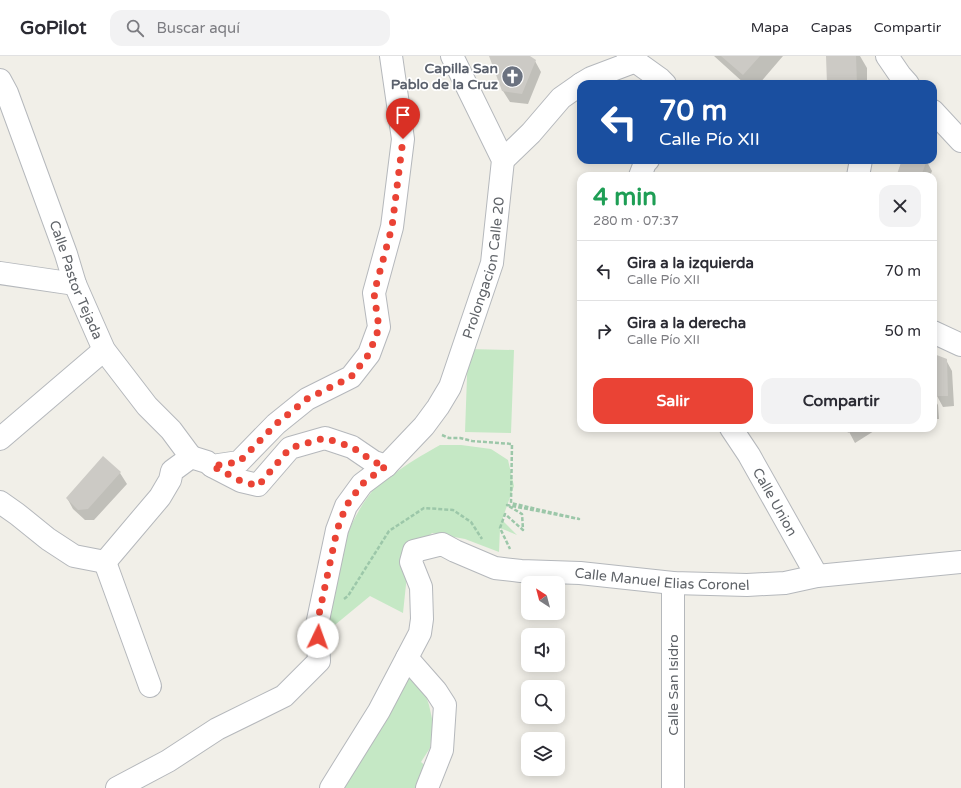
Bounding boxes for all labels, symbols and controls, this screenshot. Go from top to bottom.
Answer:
search box [110,10,390,46]
text: GoPilot [20,17,86,39]
icon: search [124,17,146,39]
text: Buscar aquí [156,19,240,37]
text: Mapa [751,19,789,36]
text: Capas [811,19,852,36]
text: Compartir [874,19,941,36]
place label: Capilla San Pablo de la Cruz [391,60,498,93]
church icon: Capilla San Pablo de la Cruz [500,63,526,89]
text: 70 m [659,94,727,128]
icon: left [593,96,645,148]
pin [386,98,420,139]
icon: arrive [392,104,414,126]
text: Calle Pío XII [659,128,760,150]
text: 4 min [593,183,657,212]
button: close [879,185,921,227]
street label: Prolongacion Calle 20 [459,196,508,341]
text: 280 m · 07:37 [593,213,679,229]
street label: Calle Pastor Tejada [45,218,106,342]
text: Gira a la izquierda [627,254,754,272]
icon: left [593,260,615,282]
text: 70 m [884,262,921,280]
text: Calle Pío XII [627,272,700,288]
text: Gira a la derecha [627,314,746,332]
icon: right [593,320,615,342]
text: 50 m [884,322,921,340]
text: Calle Pío XII [627,332,700,348]
button: Salir [593,378,753,424]
button: Compartir [761,378,921,424]
street label: Calle Union [749,465,801,539]
street label: Calle Manuel Elias Coronel [574,565,750,594]
north arrow [521,576,565,620]
map controls [521,576,565,776]
position arrow [297,616,339,658]
button: sound [521,628,565,672]
street label: Calle San Isidro [665,634,682,736]
button: search [521,680,565,724]
button: layers [521,732,565,776]

